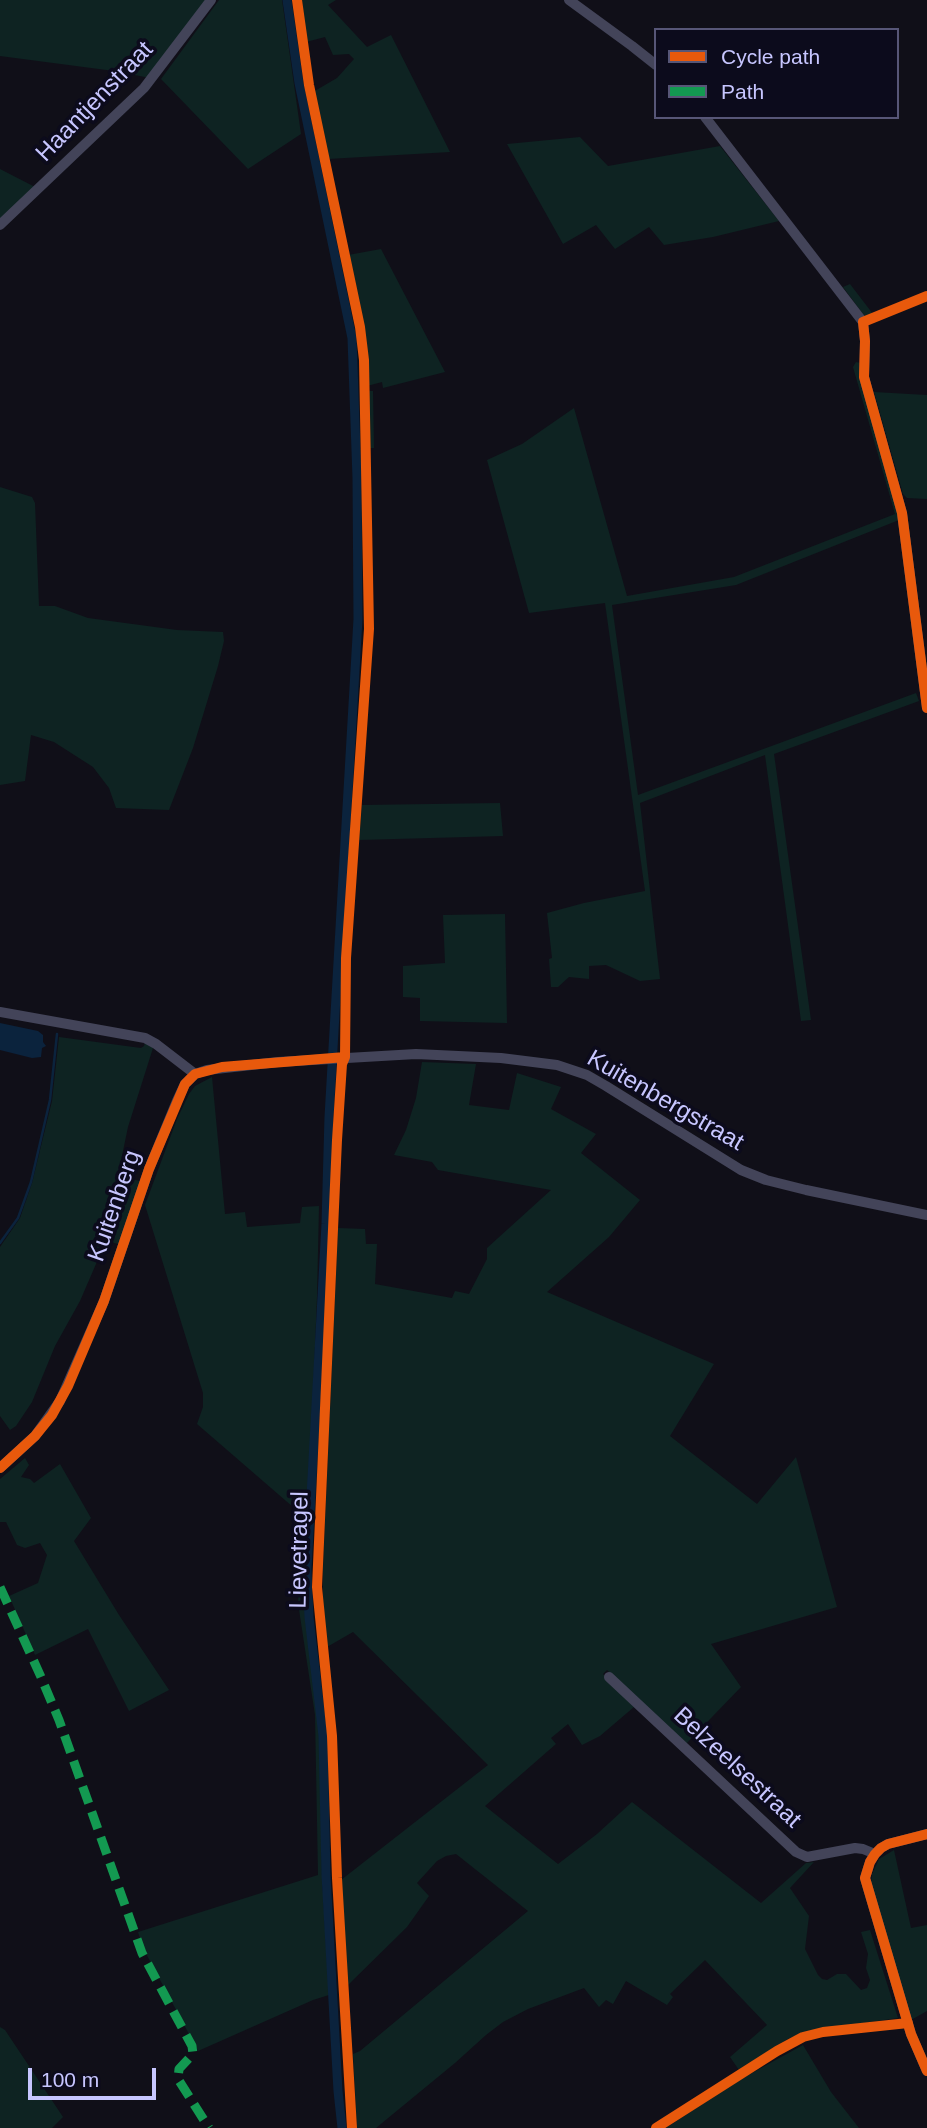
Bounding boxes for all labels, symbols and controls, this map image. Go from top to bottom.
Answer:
legend [654,28,899,119]
street label: Haantjenstraat [30,36,160,168]
text: Cycle path [721,45,820,68]
text: Path [721,80,764,103]
street label: Kuitenbergstraat [582,1045,748,1157]
street label: Kuitenberg [82,1146,148,1266]
street label: Lievetragel [285,1491,315,1609]
street label: Belzeelsestraat [667,1702,807,1834]
scale bar [32,2054,159,2098]
text: 100 m [41,2068,99,2091]

